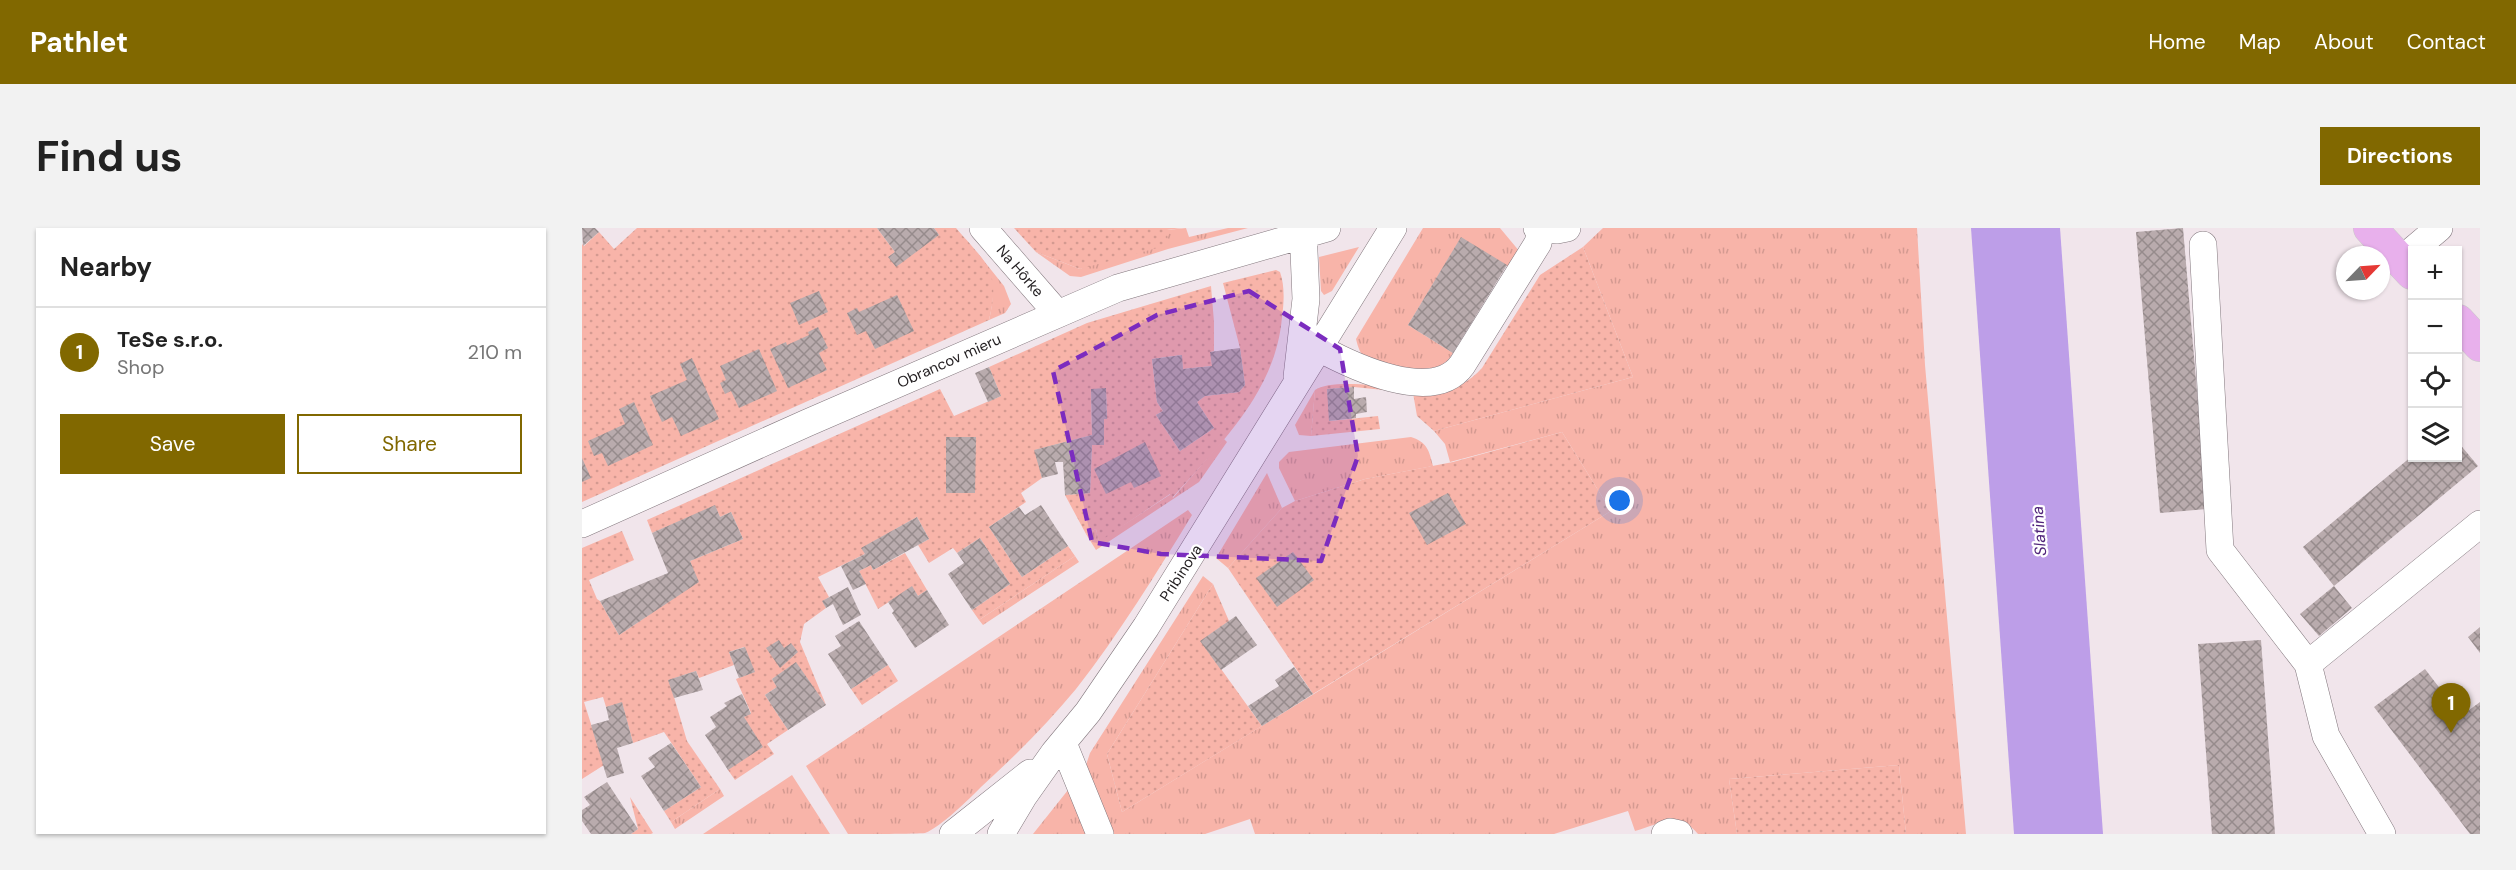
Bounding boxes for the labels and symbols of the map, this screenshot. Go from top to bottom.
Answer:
street label: Na Hôrke [992,241,1048,301]
north arrow [2336,246,2390,300]
street label: Obrancov mieru [894,329,1004,393]
your location [1605,486,1634,515]
water label: Slatina [2027,505,2051,557]
street label: Pribinova [1155,541,1207,605]
pin: 1 [2432,684,2470,733]

